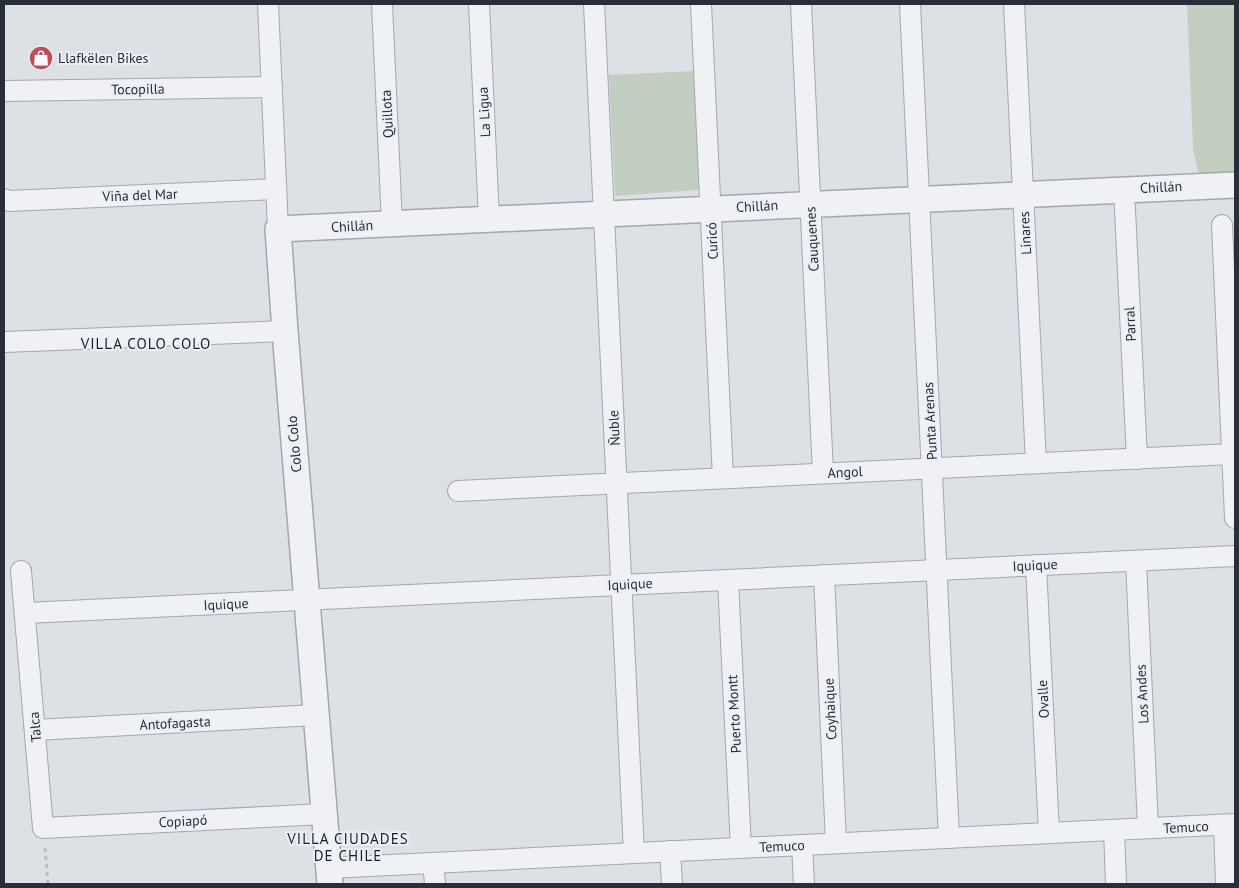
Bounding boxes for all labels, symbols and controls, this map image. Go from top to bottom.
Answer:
shop icon: Llafkëlen Bikes [28,45,54,71]
place label: Llafkëlen Bikes [58,49,149,67]
street label: Tocopilla [111,80,165,98]
street label: La Ligua [474,86,494,138]
street label: Quillota [377,89,397,139]
street label: Chillán [1139,177,1183,197]
street label: Viña del Mar [101,185,178,205]
street label: Chillán [735,196,779,216]
street label: Cauquenes [801,206,823,272]
street label: Linares [1015,211,1035,255]
street label: Chillán [330,216,374,236]
street label: Curicó [702,222,722,260]
street label: Parral [1120,306,1140,342]
district label: VILLA COLO COLO [80,334,211,353]
street label: Punta Arenas [919,381,941,460]
street label: Ñuble [604,410,624,446]
street label: Colo Colo [283,415,305,473]
street label: Angol [827,462,863,482]
street label: Iquique [1012,555,1058,575]
street label: Iquique [607,574,653,594]
street label: Iquique [203,594,249,614]
street label: Los Andes [1131,664,1153,724]
street label: Puerto Montt [723,674,745,754]
street label: Coyhaique [819,678,841,740]
street label: Ovalle [1033,679,1053,719]
street label: Talca [25,711,45,743]
street label: Antofagasta [139,712,211,734]
street label: Copiapó [158,811,208,831]
street label: Temuco [1163,817,1209,837]
district label: VILLA CIUDADES DE CHILE [286,829,409,865]
street label: Temuco [759,836,805,856]

